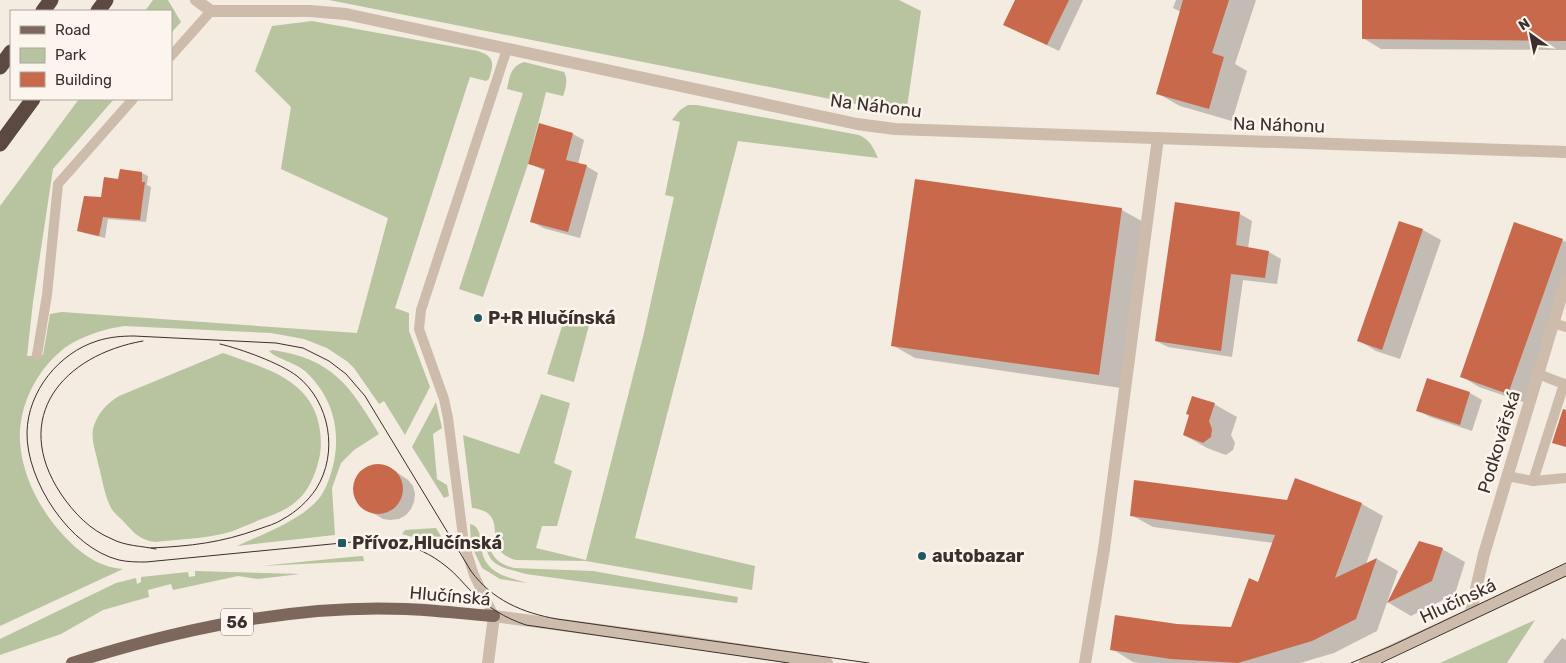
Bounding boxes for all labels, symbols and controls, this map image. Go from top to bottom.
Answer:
legend [10,10,172,100]
north arrow [1506,10,1556,60]
text: N [1515,15,1533,34]
text: Road [55,21,91,39]
text: Park [55,46,86,64]
text: Building [55,71,112,89]
street label: Na Náhonu [829,89,923,123]
street label: Na Náhonu [1232,112,1326,138]
place label: P+R Hlučínská [488,307,616,329]
marker: P+R Hlučínská [472,312,484,324]
street label: Podkovářská [1473,388,1525,496]
place label: Přívoz,Hlučínská [352,532,502,554]
marker: Přívoz,Hlučínská [336,537,348,549]
place label: autobazar [932,545,1024,567]
marker: autobazar [916,550,928,562]
street label: Hlučínská [1416,574,1500,628]
street label: Hlučínská [408,581,492,611]
road number: 56 [221,608,253,636]

